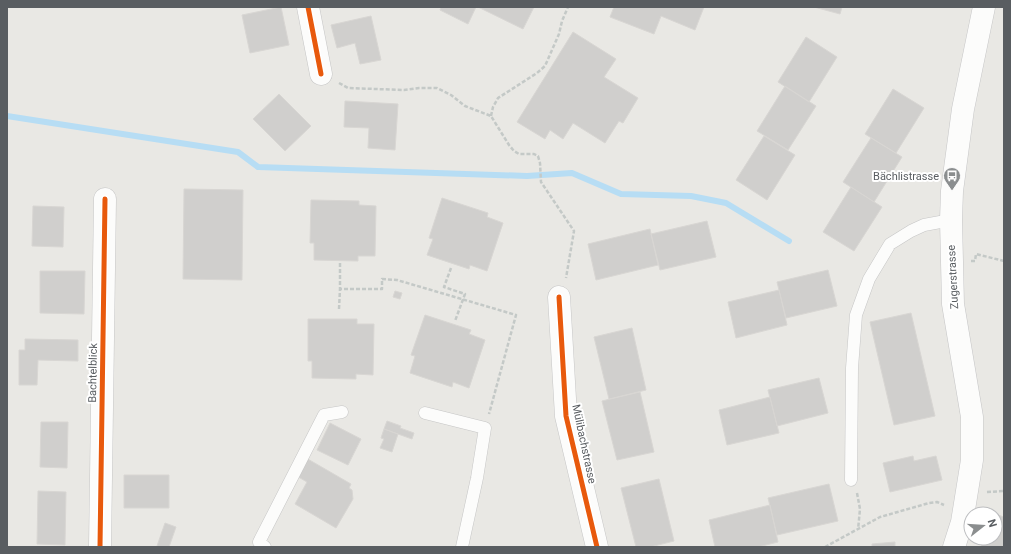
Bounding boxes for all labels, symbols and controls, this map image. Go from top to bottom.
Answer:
bus stop icon: Bächlistrasse [942,166,962,191]
place label: Bächlistrasse [873,170,939,183]
street label: Zugerstrasse [945,244,961,309]
street label: Bachtelblick [86,343,100,403]
street label: Mülibachstrasse [569,403,599,485]
north arrow [963,506,1003,546]
text: N [985,518,1000,529]

